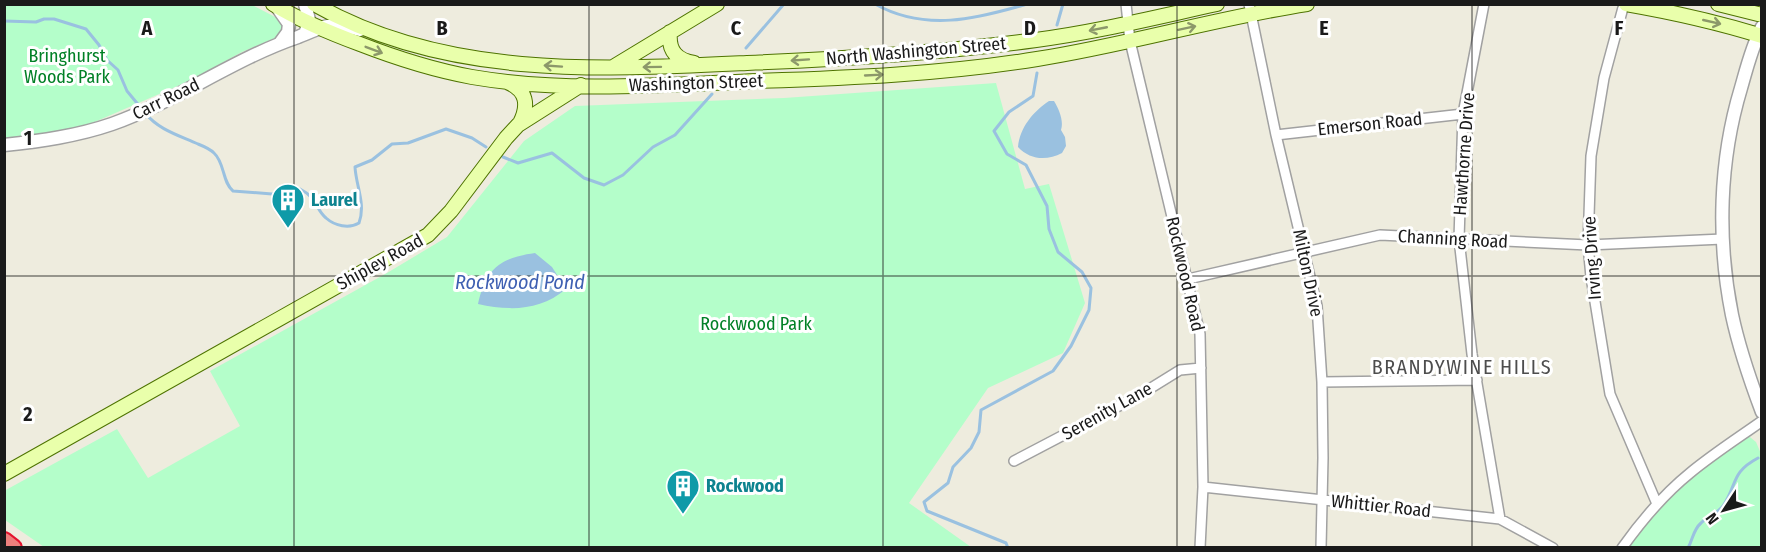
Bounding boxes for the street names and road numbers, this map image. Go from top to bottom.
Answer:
street label: North Washington Street [825,32,1007,70]
street label: Washington Street [628,70,764,96]
street label: Carr Road [129,73,203,125]
street label: Hawthorne Drive [1449,92,1479,216]
street label: Emerson Road [1317,108,1423,140]
street label: Rockwood Road [1161,215,1209,333]
street label: Irving Drive [1578,215,1606,301]
street label: Channing Road [1397,225,1509,253]
street label: Milton Drive [1288,227,1328,319]
street label: Shipley Road [333,229,427,295]
street label: Serenity Lane [1058,377,1156,445]
street label: Whittier Road [1330,490,1432,522]

